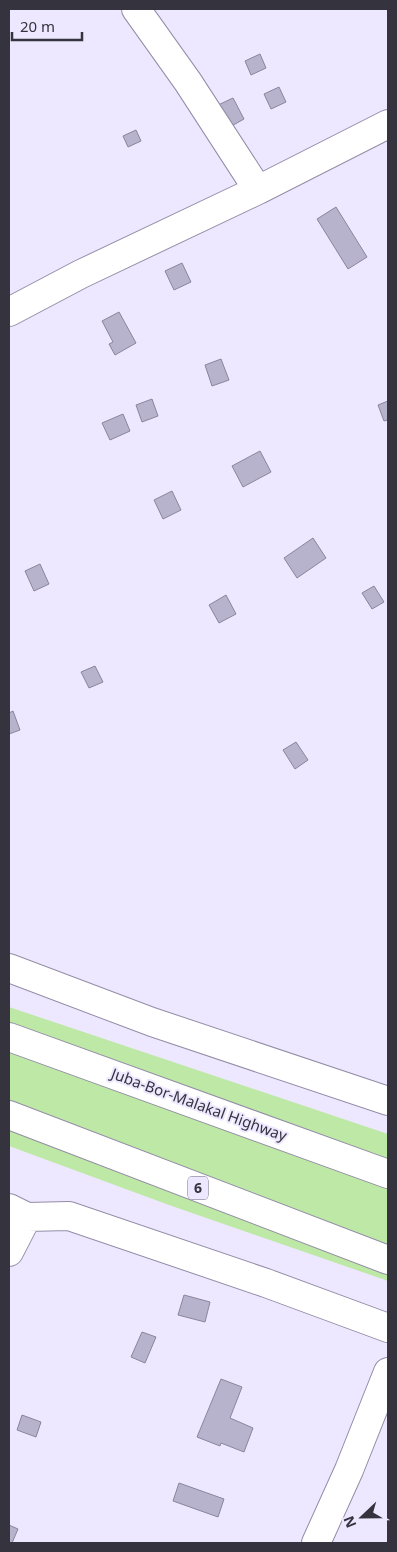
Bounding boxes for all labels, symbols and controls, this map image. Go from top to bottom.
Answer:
scale bar [12,10,82,42]
text: 20 m [20,16,55,36]
street label: Juba-Bor-Malakal Highway [107,1062,290,1145]
road number: 6 [188,1176,208,1200]
north arrow [337,1492,387,1542]
text: N [339,1513,360,1531]

